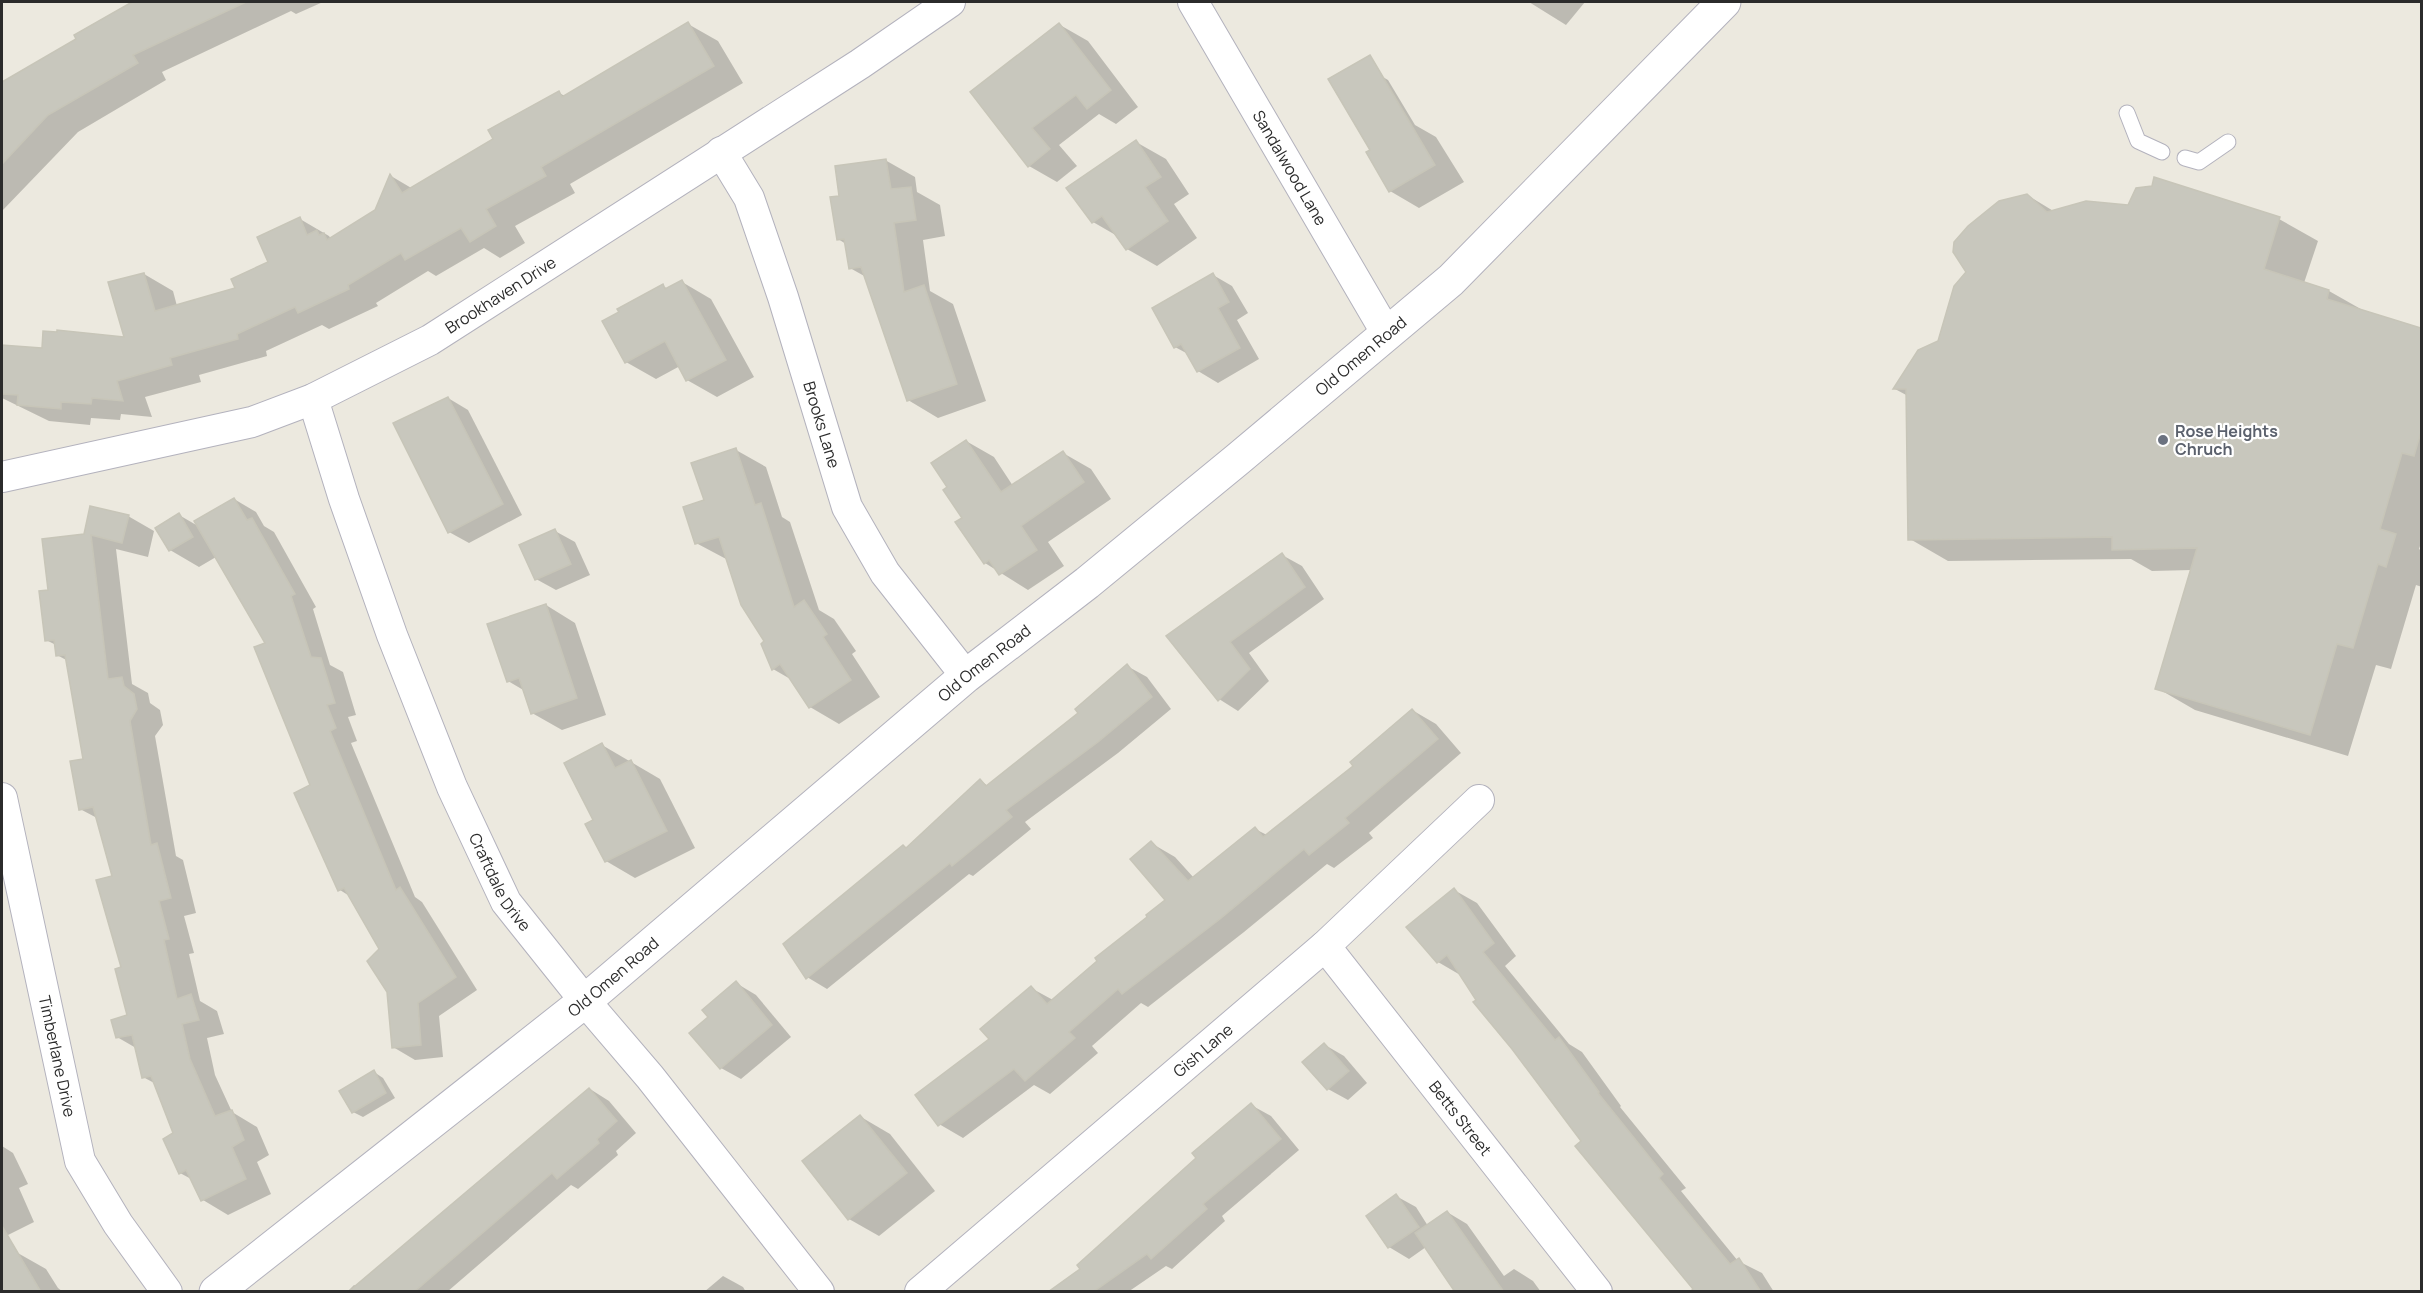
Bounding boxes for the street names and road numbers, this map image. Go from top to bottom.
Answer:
street label: Sandalwood Lane [1248,106,1332,229]
street label: Brookhaven Drive [441,251,560,338]
street label: Old Omen Road [1310,311,1411,401]
street label: Brooks Lane [798,379,845,471]
street label: Old Omen Road [933,619,1035,707]
street label: Craftdale Drive [464,829,536,936]
street label: Old Omen Road [563,932,663,1022]
street label: Timberlane Drive [34,993,81,1119]
street label: Gish Lane [1168,1019,1237,1082]
street label: Betts Street [1424,1076,1497,1160]

